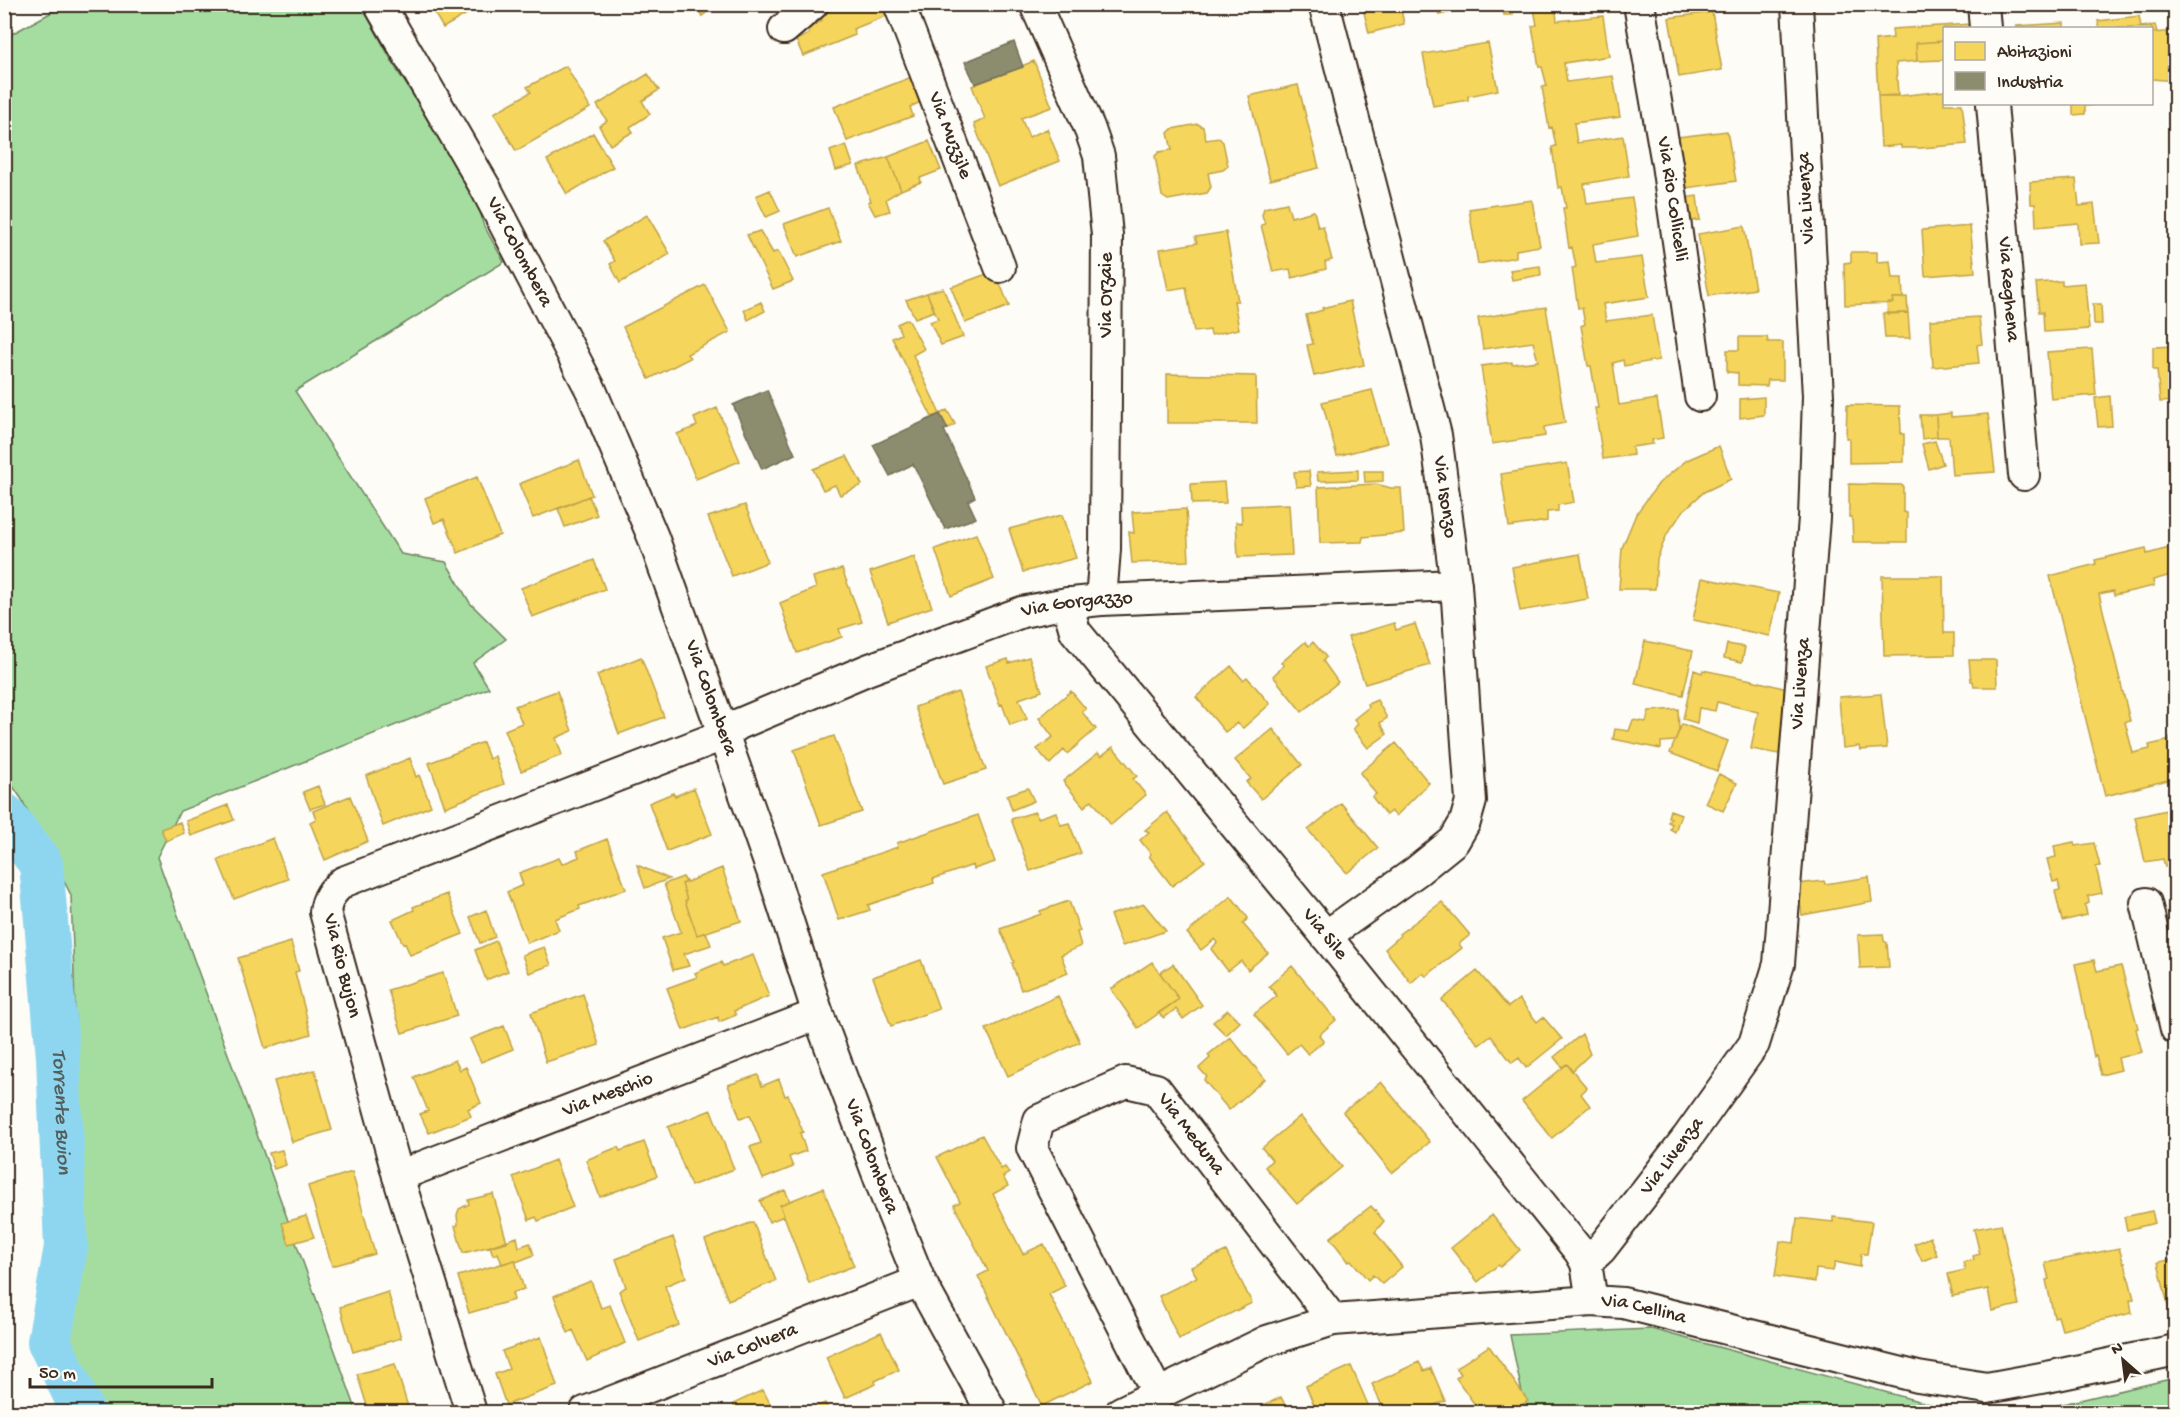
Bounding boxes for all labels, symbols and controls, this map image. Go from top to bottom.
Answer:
legend [1943,27,2153,105]
text: Abitazioni [1997,43,2072,64]
text: Industria [1997,73,2064,94]
street label: Via Muzzile [922,88,977,183]
street label: Via Rio Collicelli [1651,134,1692,263]
street label: Via Livenza [1793,151,1821,245]
street label: Via Colombera [480,192,558,312]
street label: Via Reghena [1992,235,2024,344]
street label: Via Orzaie [1096,252,1119,339]
street label: Via Isonzo [1427,454,1461,540]
street label: Via Gorgazzo [1019,587,1133,624]
street label: Via Colombera [679,636,742,760]
street label: Via Livenza [1786,636,1816,731]
street label: Via Sile [1296,903,1353,965]
street label: Via Rio Bujon [317,911,365,1021]
water label: Torrente Buion [45,1048,75,1176]
street label: Via Meschio [558,1067,656,1123]
street label: Via Meduna [1151,1088,1230,1181]
street label: Via Colombera [839,1095,903,1218]
street label: Via Livenza [1635,1112,1710,1201]
street label: Via Cellina [1600,1290,1689,1330]
street label: Via Colvera [704,1318,802,1375]
north arrow [2093,1330,2153,1390]
text: N [2109,1339,2127,1361]
scale bar [30,1351,212,1389]
text: 50 m [39,1364,76,1385]

